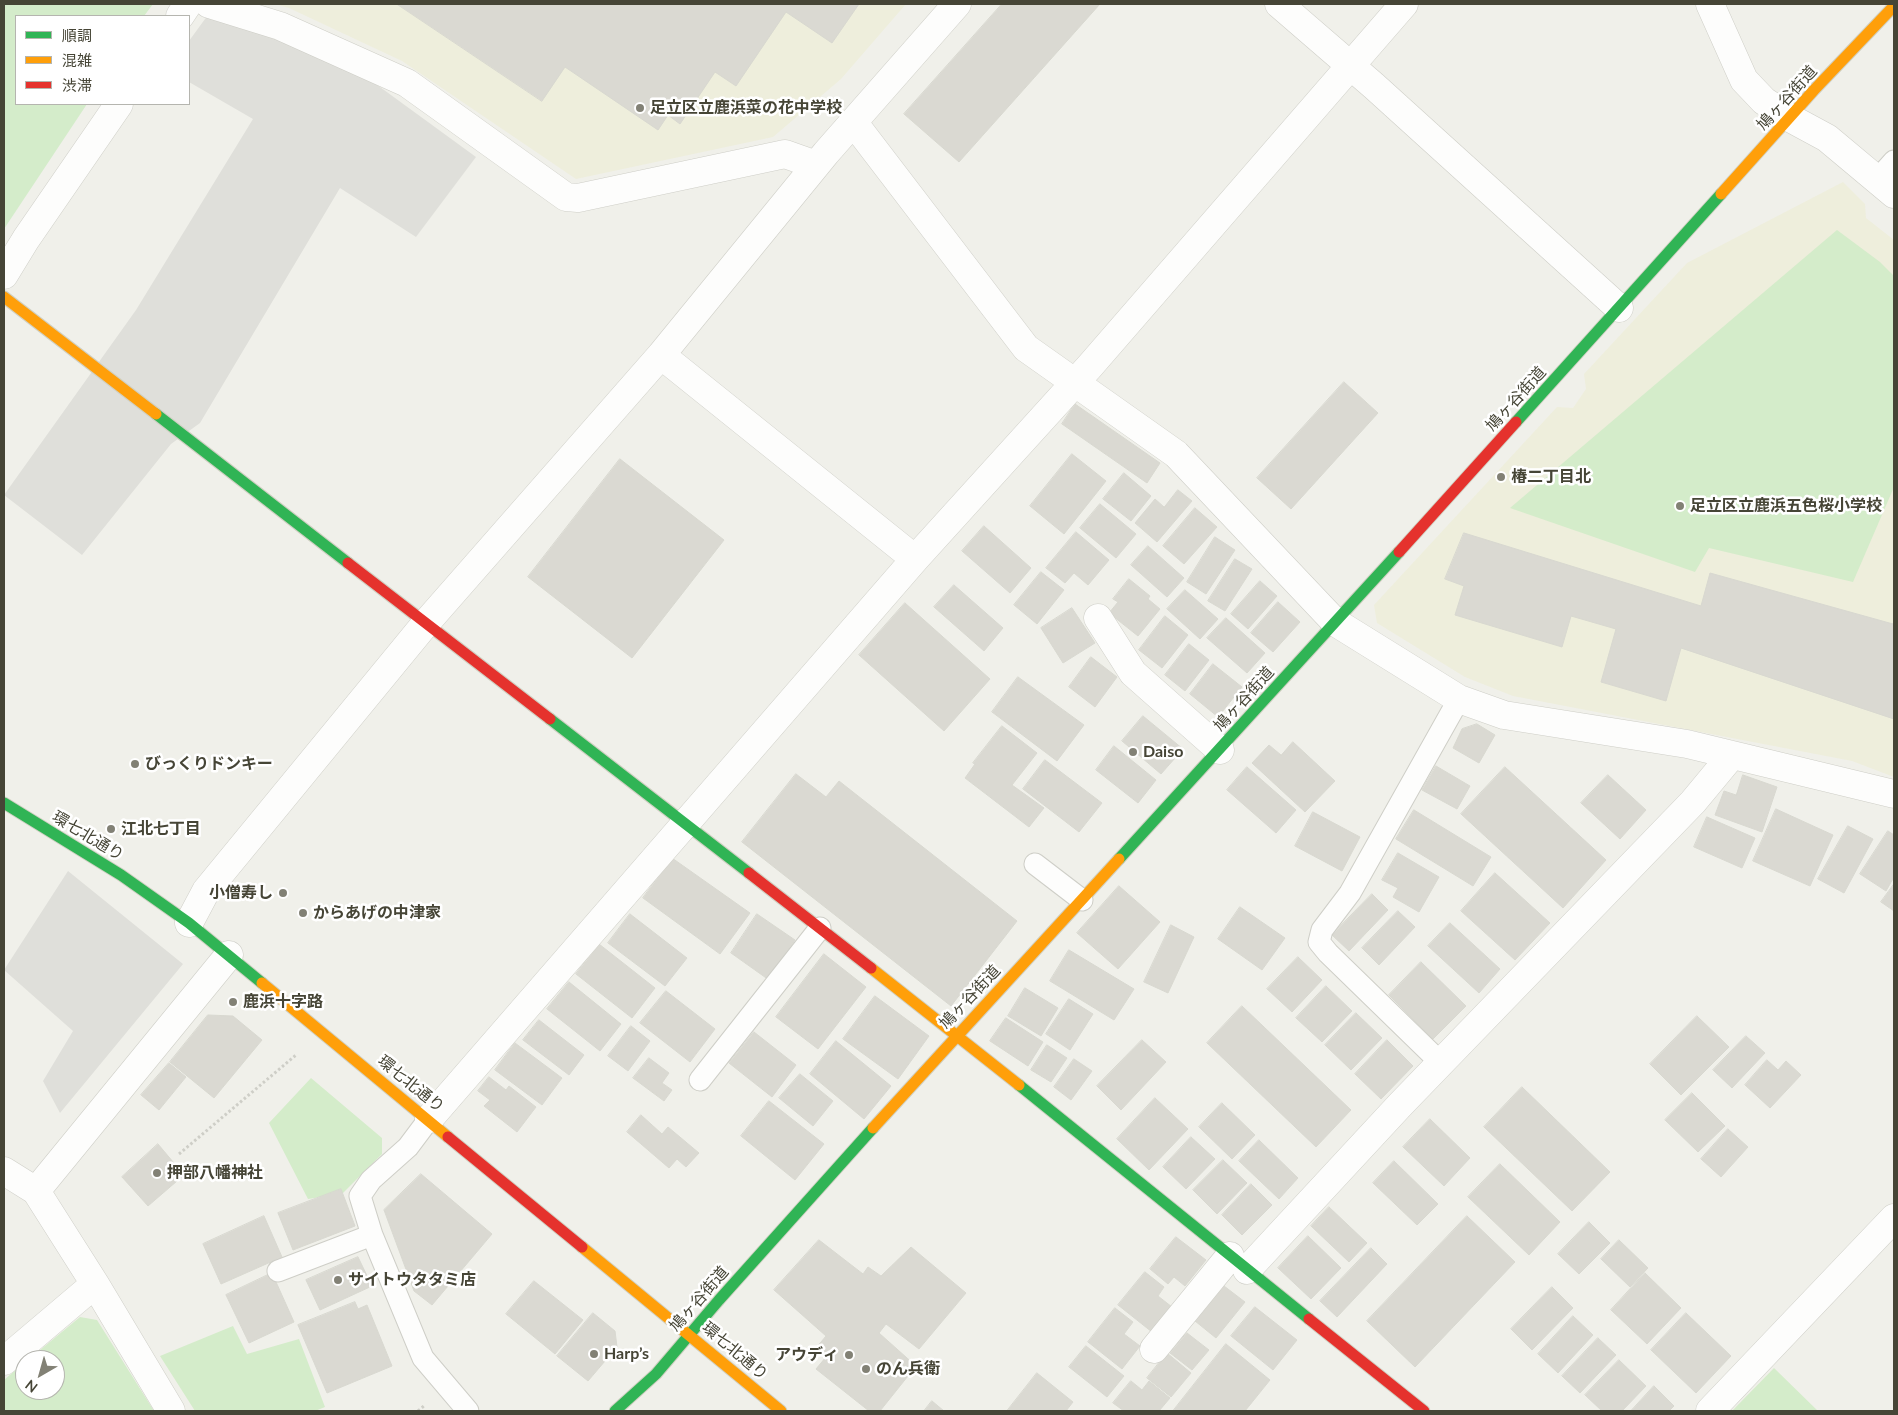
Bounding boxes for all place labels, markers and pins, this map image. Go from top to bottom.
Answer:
place label: 足立区立鹿浜菜の花中学校 [650,98,842,118]
marker: 足立区立鹿浜菜の花中学校 [634,102,646,114]
place label: 椿二丁目北 [1511,467,1591,487]
marker: 椿二丁目北 [1495,471,1507,483]
place label: 足立区立鹿浜五色桜小学校 [1690,496,1882,516]
marker: 足立区立鹿浜五色桜小学校 [1674,500,1686,512]
place label: Daiso [1143,742,1183,762]
marker: Daiso [1127,746,1139,758]
place label: びっくりドンキー [145,754,273,774]
marker: びっくりドンキー [129,758,141,770]
place label: 江北七丁目 [121,819,201,839]
marker: 江北七丁目 [105,823,117,835]
place label: 小僧寿し [209,883,273,903]
marker: 小僧寿し [277,887,289,899]
place label: からあげの中津家 [313,903,441,923]
marker: からあげの中津家 [297,907,309,919]
place label: 鹿浜十字路 [243,992,323,1012]
marker: 鹿浜十字路 [227,996,239,1008]
place label: 押部八幡神社 [167,1163,263,1183]
marker: 押部八幡神社 [151,1167,163,1179]
place label: サイトウタタミ店 [348,1270,476,1290]
marker: サイトウタタミ店 [332,1274,344,1286]
place label: Harp’s [604,1344,649,1364]
place label: アウディ [775,1345,839,1365]
marker: Harp’s [588,1348,600,1360]
marker: アウディ [843,1349,855,1361]
place label: のん兵衛 [876,1359,940,1379]
marker: のん兵衛 [860,1363,872,1375]

